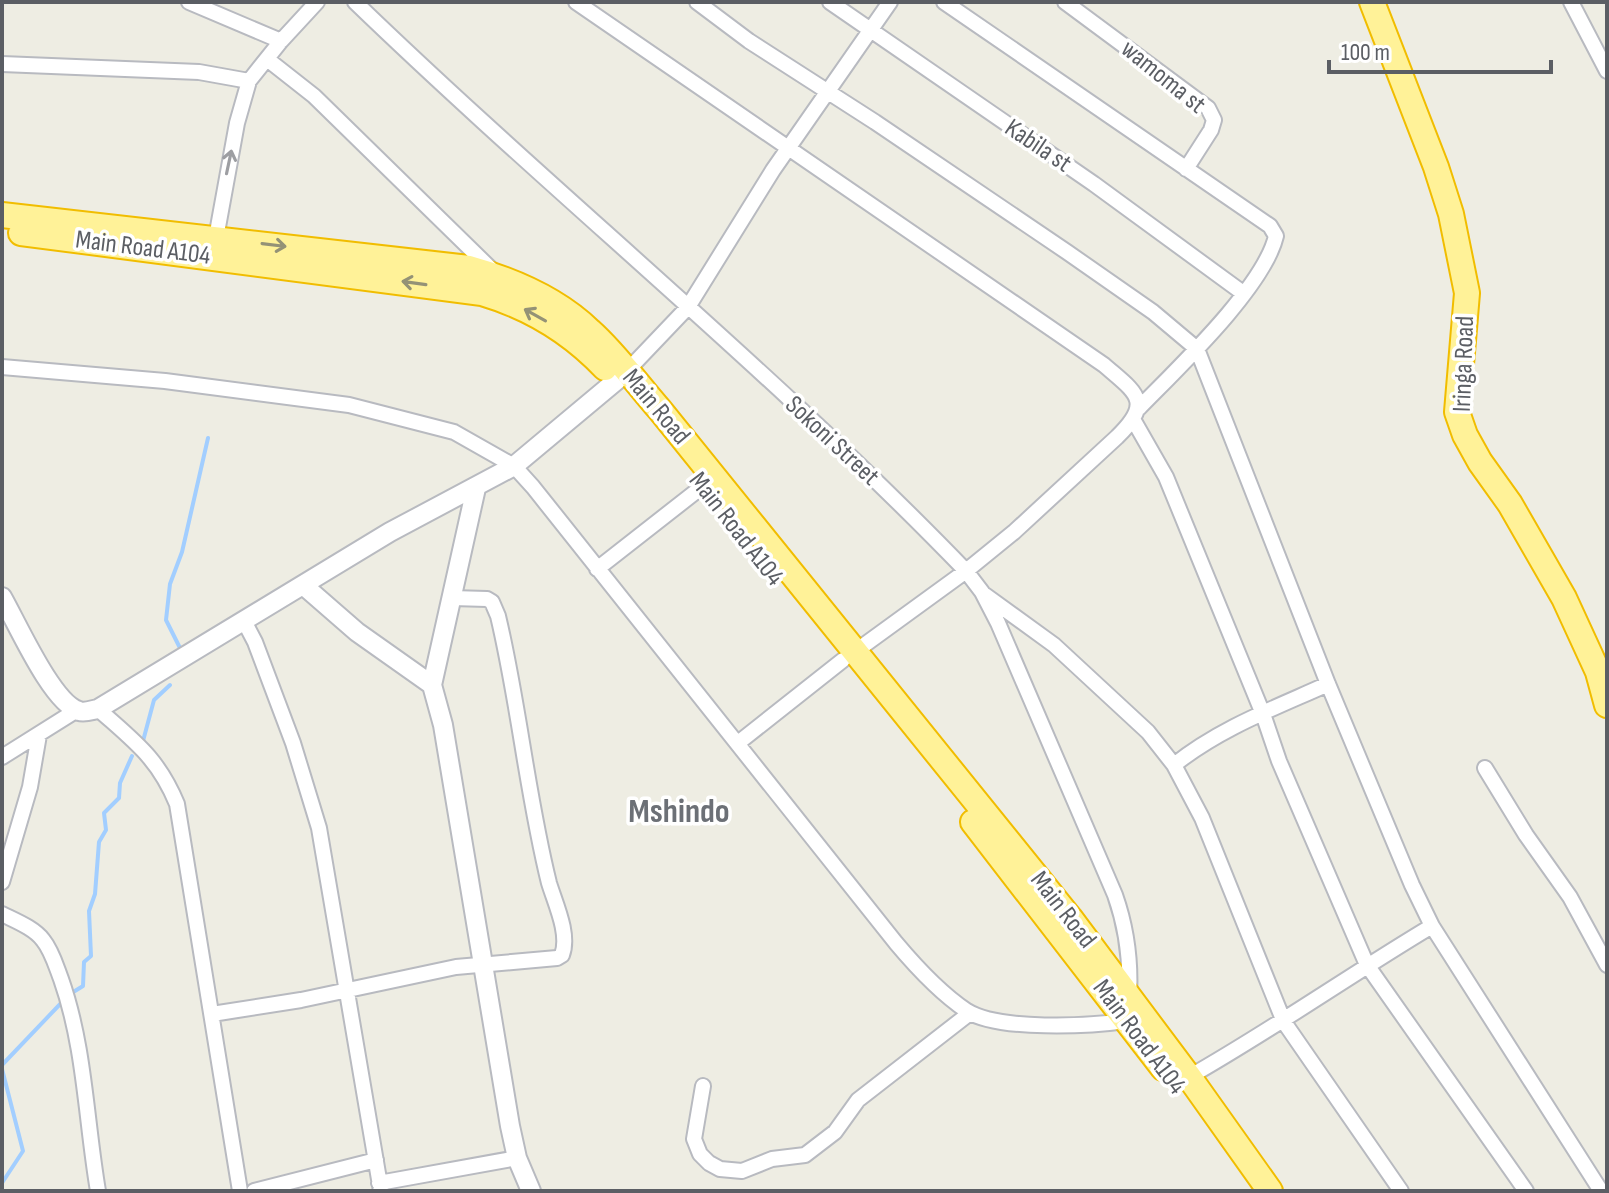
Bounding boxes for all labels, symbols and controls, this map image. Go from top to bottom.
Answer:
scale bar [1329,24,1551,74]
street label: wamoma st [1114,34,1212,121]
text: 100 m [1341,38,1390,67]
street label: Kabila st [999,113,1077,179]
one-way arrow [222,149,237,175]
street label: Main Road A104 [74,224,212,272]
one-way arrow [261,238,286,253]
one-way arrow [401,276,427,291]
one-way arrow [524,307,547,323]
street label: Iringa Road [1447,315,1481,413]
street label: Main Road [616,363,696,451]
street label: Sokoni Street [779,390,885,492]
street label: Main Road A104 [682,466,790,592]
district label: Mshindo [628,791,730,832]
street label: Main Road [1023,865,1103,955]
street label: Main Road A104 [1086,974,1192,1101]

